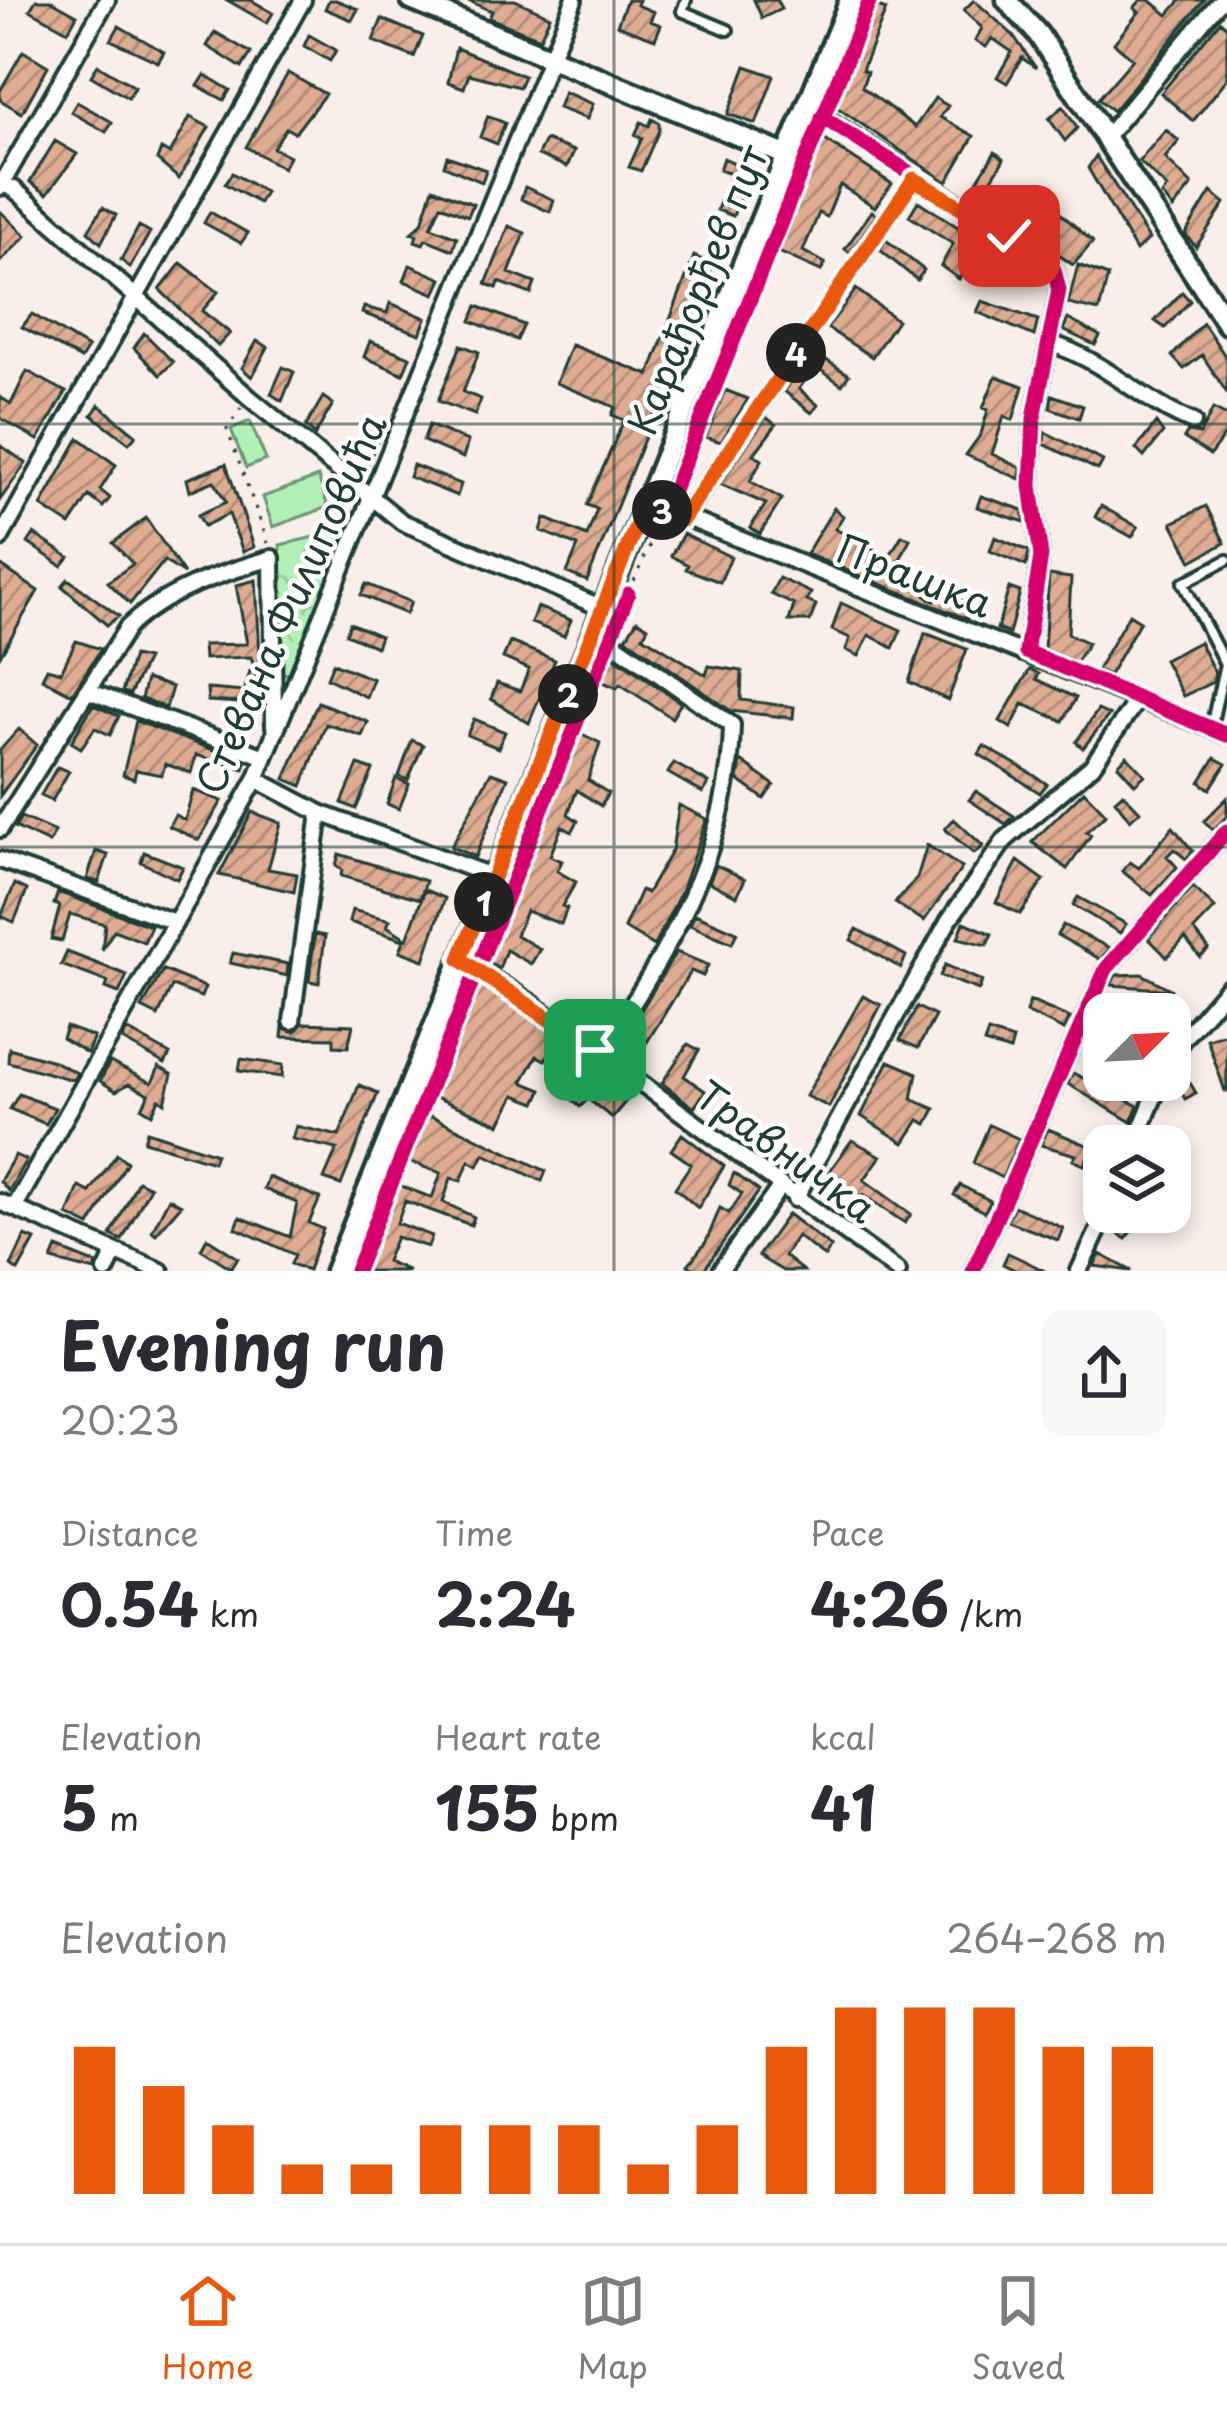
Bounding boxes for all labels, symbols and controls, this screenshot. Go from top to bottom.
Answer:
street label: Карађорђев пут [611,135,781,443]
pin [958,185,1060,287]
icon: check [976,203,1042,269]
pin: 4 [766,323,826,383]
text: 4 [785,328,807,378]
street label: Стевана Филиповића [178,403,400,803]
pin: 3 [632,480,692,540]
text: 3 [651,485,673,535]
street label: Прашка [829,517,1002,631]
pin: 2 [538,664,598,724]
text: 2 [556,669,580,719]
pin: 1 [454,872,514,932]
text: 1 [476,877,492,927]
north arrow [1083,993,1191,1101]
map controls [1083,993,1191,1233]
pin [544,999,646,1101]
icon: arrive [562,1017,628,1083]
street label: Травничка [685,1064,890,1236]
button: layers [1083,1125,1191,1233]
text: Evening run [60,1294,446,1393]
button: share [1041,1310,1167,1436]
text: 20:23 [60,1389,180,1448]
text: Distance [60,1507,198,1557]
text: Time [435,1507,513,1557]
text: Pace [810,1507,884,1557]
text: 0.54 [60,1557,199,1647]
text: 2:24 [435,1557,576,1647]
text: 4:26 [810,1557,949,1647]
text: km [199,1588,259,1638]
text: /km [949,1588,1023,1638]
text: Elevation [60,1711,202,1761]
text: Heart rate [435,1711,602,1761]
text: kcal [810,1711,876,1761]
text: 5 [60,1761,98,1851]
text: 155 [435,1761,540,1851]
text: 41 [810,1761,877,1851]
text: m [98,1792,139,1842]
text: bpm [540,1792,619,1842]
text: Elevation [60,1907,228,1966]
text: 264–268 m [946,1907,1167,1966]
tab: Home [162,2268,254,2390]
tab: Map [577,2268,648,2390]
tab: Saved [972,2268,1065,2390]

